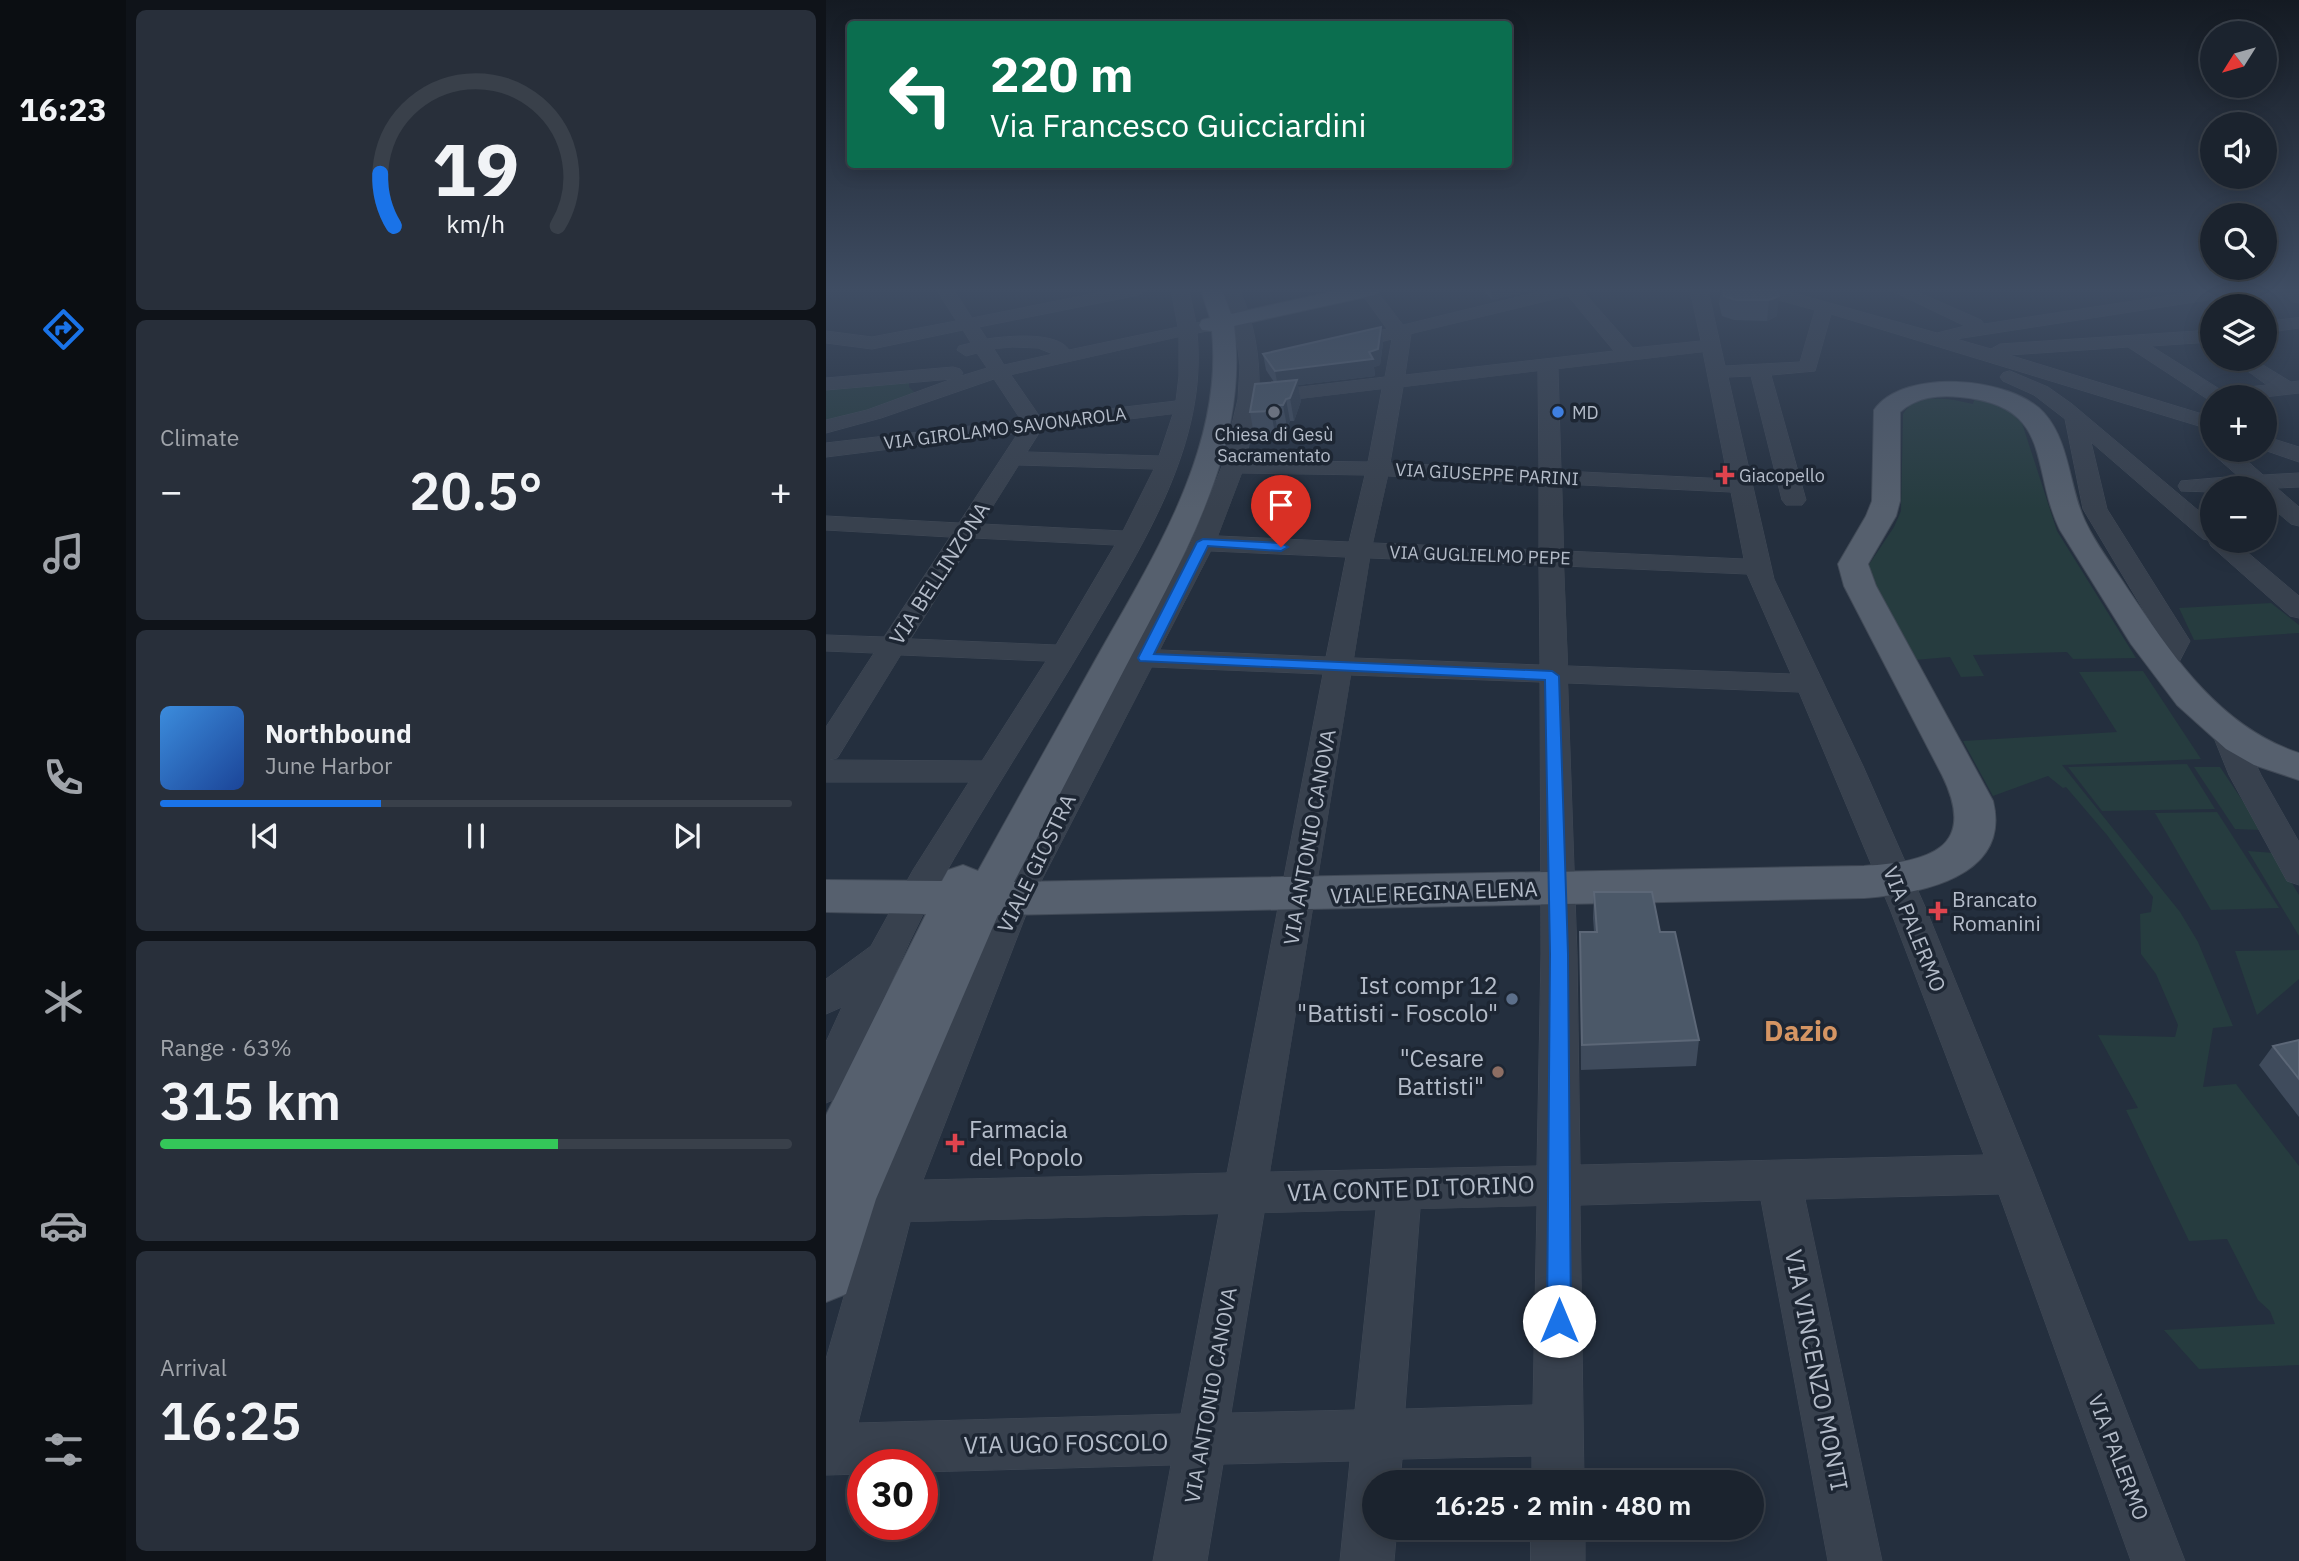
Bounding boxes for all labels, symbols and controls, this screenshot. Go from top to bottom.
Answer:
north arrow [2200,21,2277,98]
map controls [2200,21,2277,553]
text: 220 m [990,42,1134,105]
icon: left [875,49,966,140]
text: 16:23 [19,88,107,130]
text: Via Francesco Guicciardini [990,104,1366,146]
button: sound [2200,112,2277,189]
text: 19 [432,121,520,216]
button: search [2200,203,2277,280]
text: km/h [447,207,505,240]
button: layers [2200,294,2277,371]
icon: directions [39,305,88,354]
button: + [2200,385,2277,462]
place label: MD [1572,401,1599,424]
street label: VIA GIROLAMO SAVONAROLA [882,402,1128,454]
marker: Chiesa di Gesù Sacramentato [1266,404,1282,420]
marker: MD [1550,404,1566,420]
text: Climate [160,422,239,452]
place label: Chiesa di Gesù Sacramentato [1215,423,1333,467]
text: 20.5° [409,457,543,524]
street label: VIA GIUSEPPE PARINI [1395,458,1579,490]
place label: Giacopello [1739,464,1825,487]
text: − [160,466,183,515]
text: + [769,466,792,515]
marker: Giacopello [1717,467,1733,483]
pin [1251,475,1311,547]
button: − [2200,476,2277,553]
icon: arrive [1262,486,1300,524]
street label: VIA BELLINZONA [882,496,996,650]
icon: music [39,529,88,578]
street label: VIA GUGLIELMO PEPE [1389,540,1571,570]
text: Northbound [265,716,412,750]
street label: VIA ANTONIO CANOVA [1276,727,1342,947]
text: June Harbor [265,750,393,780]
icon: phone [39,753,88,802]
street label: VIALE GIOSTRA [990,789,1082,937]
icon: previous [246,817,284,855]
icon: pause [457,817,495,855]
icon: next [668,817,706,855]
street label: VIA PALERMO [1877,862,1953,996]
street label: VIALE REGINA ELENA [1330,874,1538,910]
place label: Brancato Romanini [1952,885,2041,937]
marker: Brancato Romanini [1930,903,1946,919]
place label: Ist compr 12 "Battisti - Foscolo" [1297,969,1498,1029]
icon: climate [39,977,88,1026]
marker: Ist compr 12 "Battisti - Foscolo" [1504,991,1520,1007]
district label: Dazio [1764,1012,1838,1049]
text: Range · 63% [160,1032,292,1062]
place label: "Cesare Battisti" [1397,1042,1484,1102]
marker: "Cesare Battisti" [1490,1064,1506,1080]
text: 315 km [160,1067,341,1134]
place label: Farmacia del Popolo [969,1113,1083,1173]
marker: Farmacia del Popolo [947,1135,963,1151]
street label: VIA CONTE DI TORINO [1287,1168,1535,1208]
icon: car [39,1201,88,1250]
street label: VIA VINCENZO MONTI [1778,1247,1856,1493]
position arrow [1522,1284,1596,1358]
street label: VIA ANTONIO CANOVA [1177,1285,1243,1505]
text: Arrival [160,1352,227,1382]
text: 16:25 [160,1387,301,1454]
street label: VIA PALERMO [2082,1390,2156,1524]
icon: filters [39,1425,88,1474]
street label: VIA UGO FOSCOLO [963,1425,1169,1461]
speed limit sign: 30 [847,1449,938,1540]
text: 16:25 · 2 min · 480 m [1435,1488,1691,1522]

